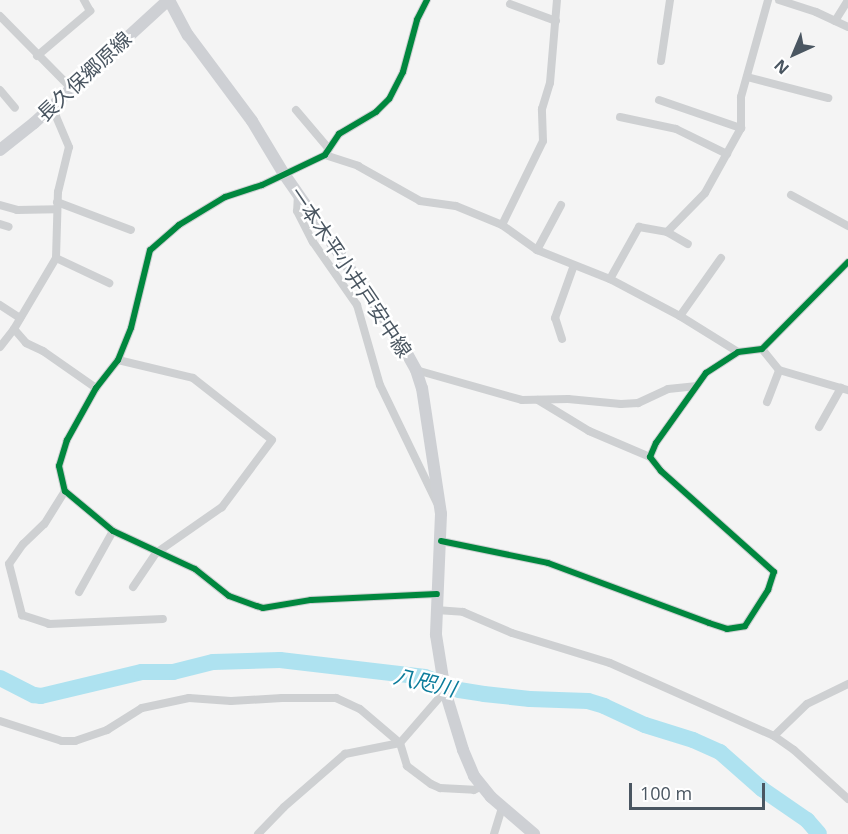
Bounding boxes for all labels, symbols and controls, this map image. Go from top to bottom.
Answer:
north arrow [764,24,824,84]
street label: 長久保郷原線 [32,26,136,126]
text: N [769,55,794,79]
street label: 一本木平小井戸安中線 [285,182,417,362]
water label: 八咫川 [391,663,459,701]
scale bar [632,771,768,809]
text: 100 m [640,781,692,805]

